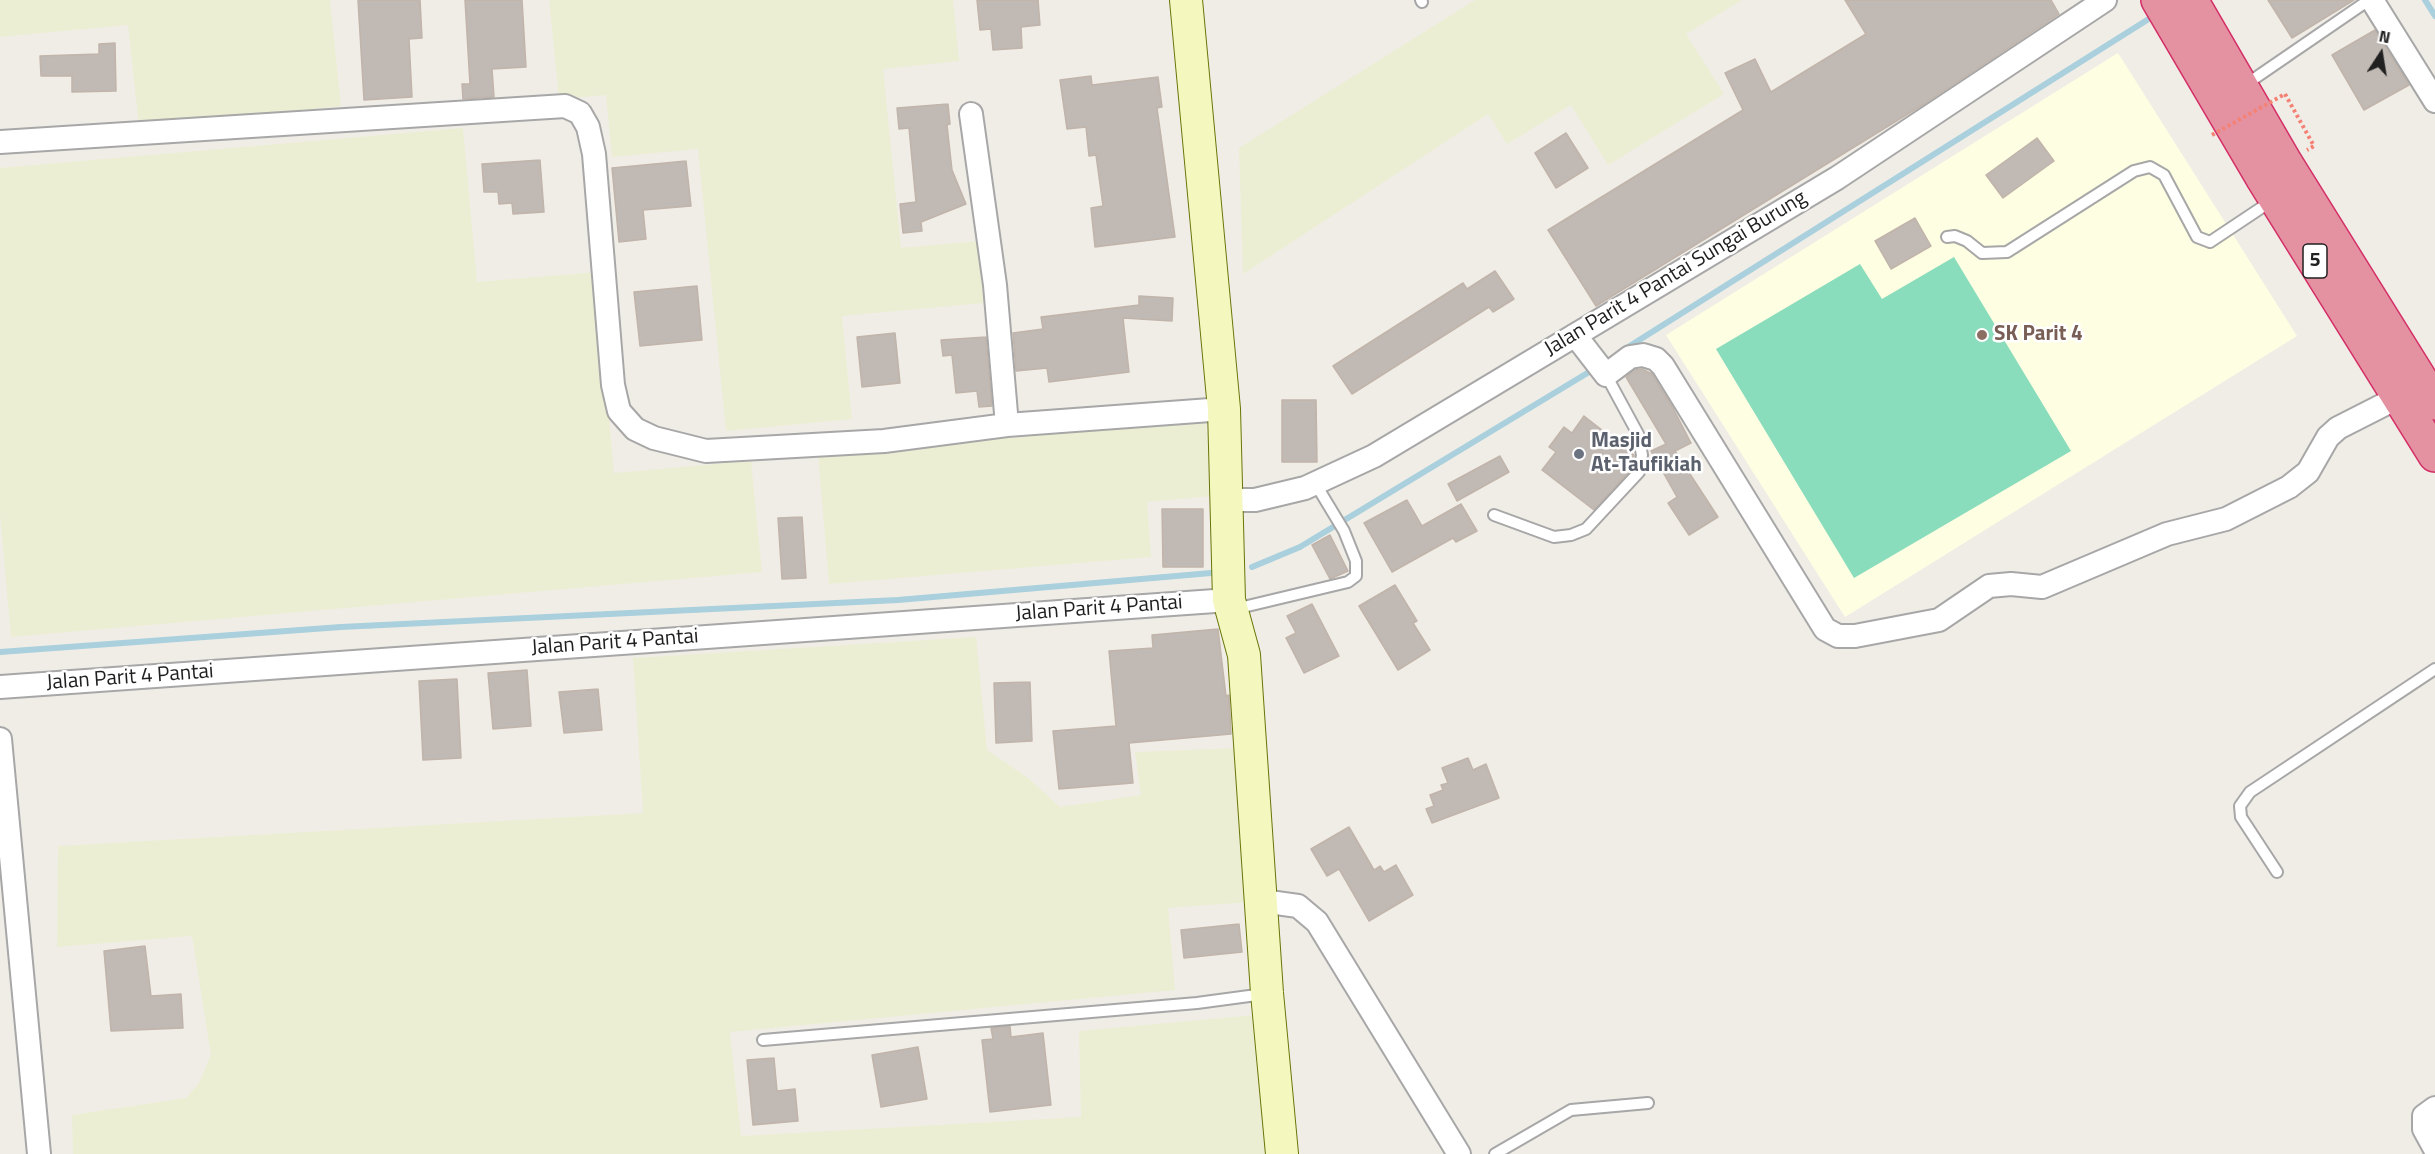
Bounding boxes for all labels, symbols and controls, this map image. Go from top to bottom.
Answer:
north arrow [2351,24,2411,84]
text: N [2377,24,2393,49]
street label: Jalan Parit 4 Pantai Sungai Burung [1540,186,1812,362]
road number: 5 [2303,244,2327,278]
place label: SK Parit 4 [1994,322,2083,348]
marker: SK Parit 4 [1975,328,1989,342]
place label: Masjid At-Taufikiah [1591,429,1702,479]
marker: Masjid At-Taufikiah [1572,447,1586,461]
street label: Jalan Parit 4 Pantai [1015,591,1183,627]
street label: Jalan Parit 4 Pantai [531,625,699,661]
street label: Jalan Parit 4 Pantai [46,660,214,696]

